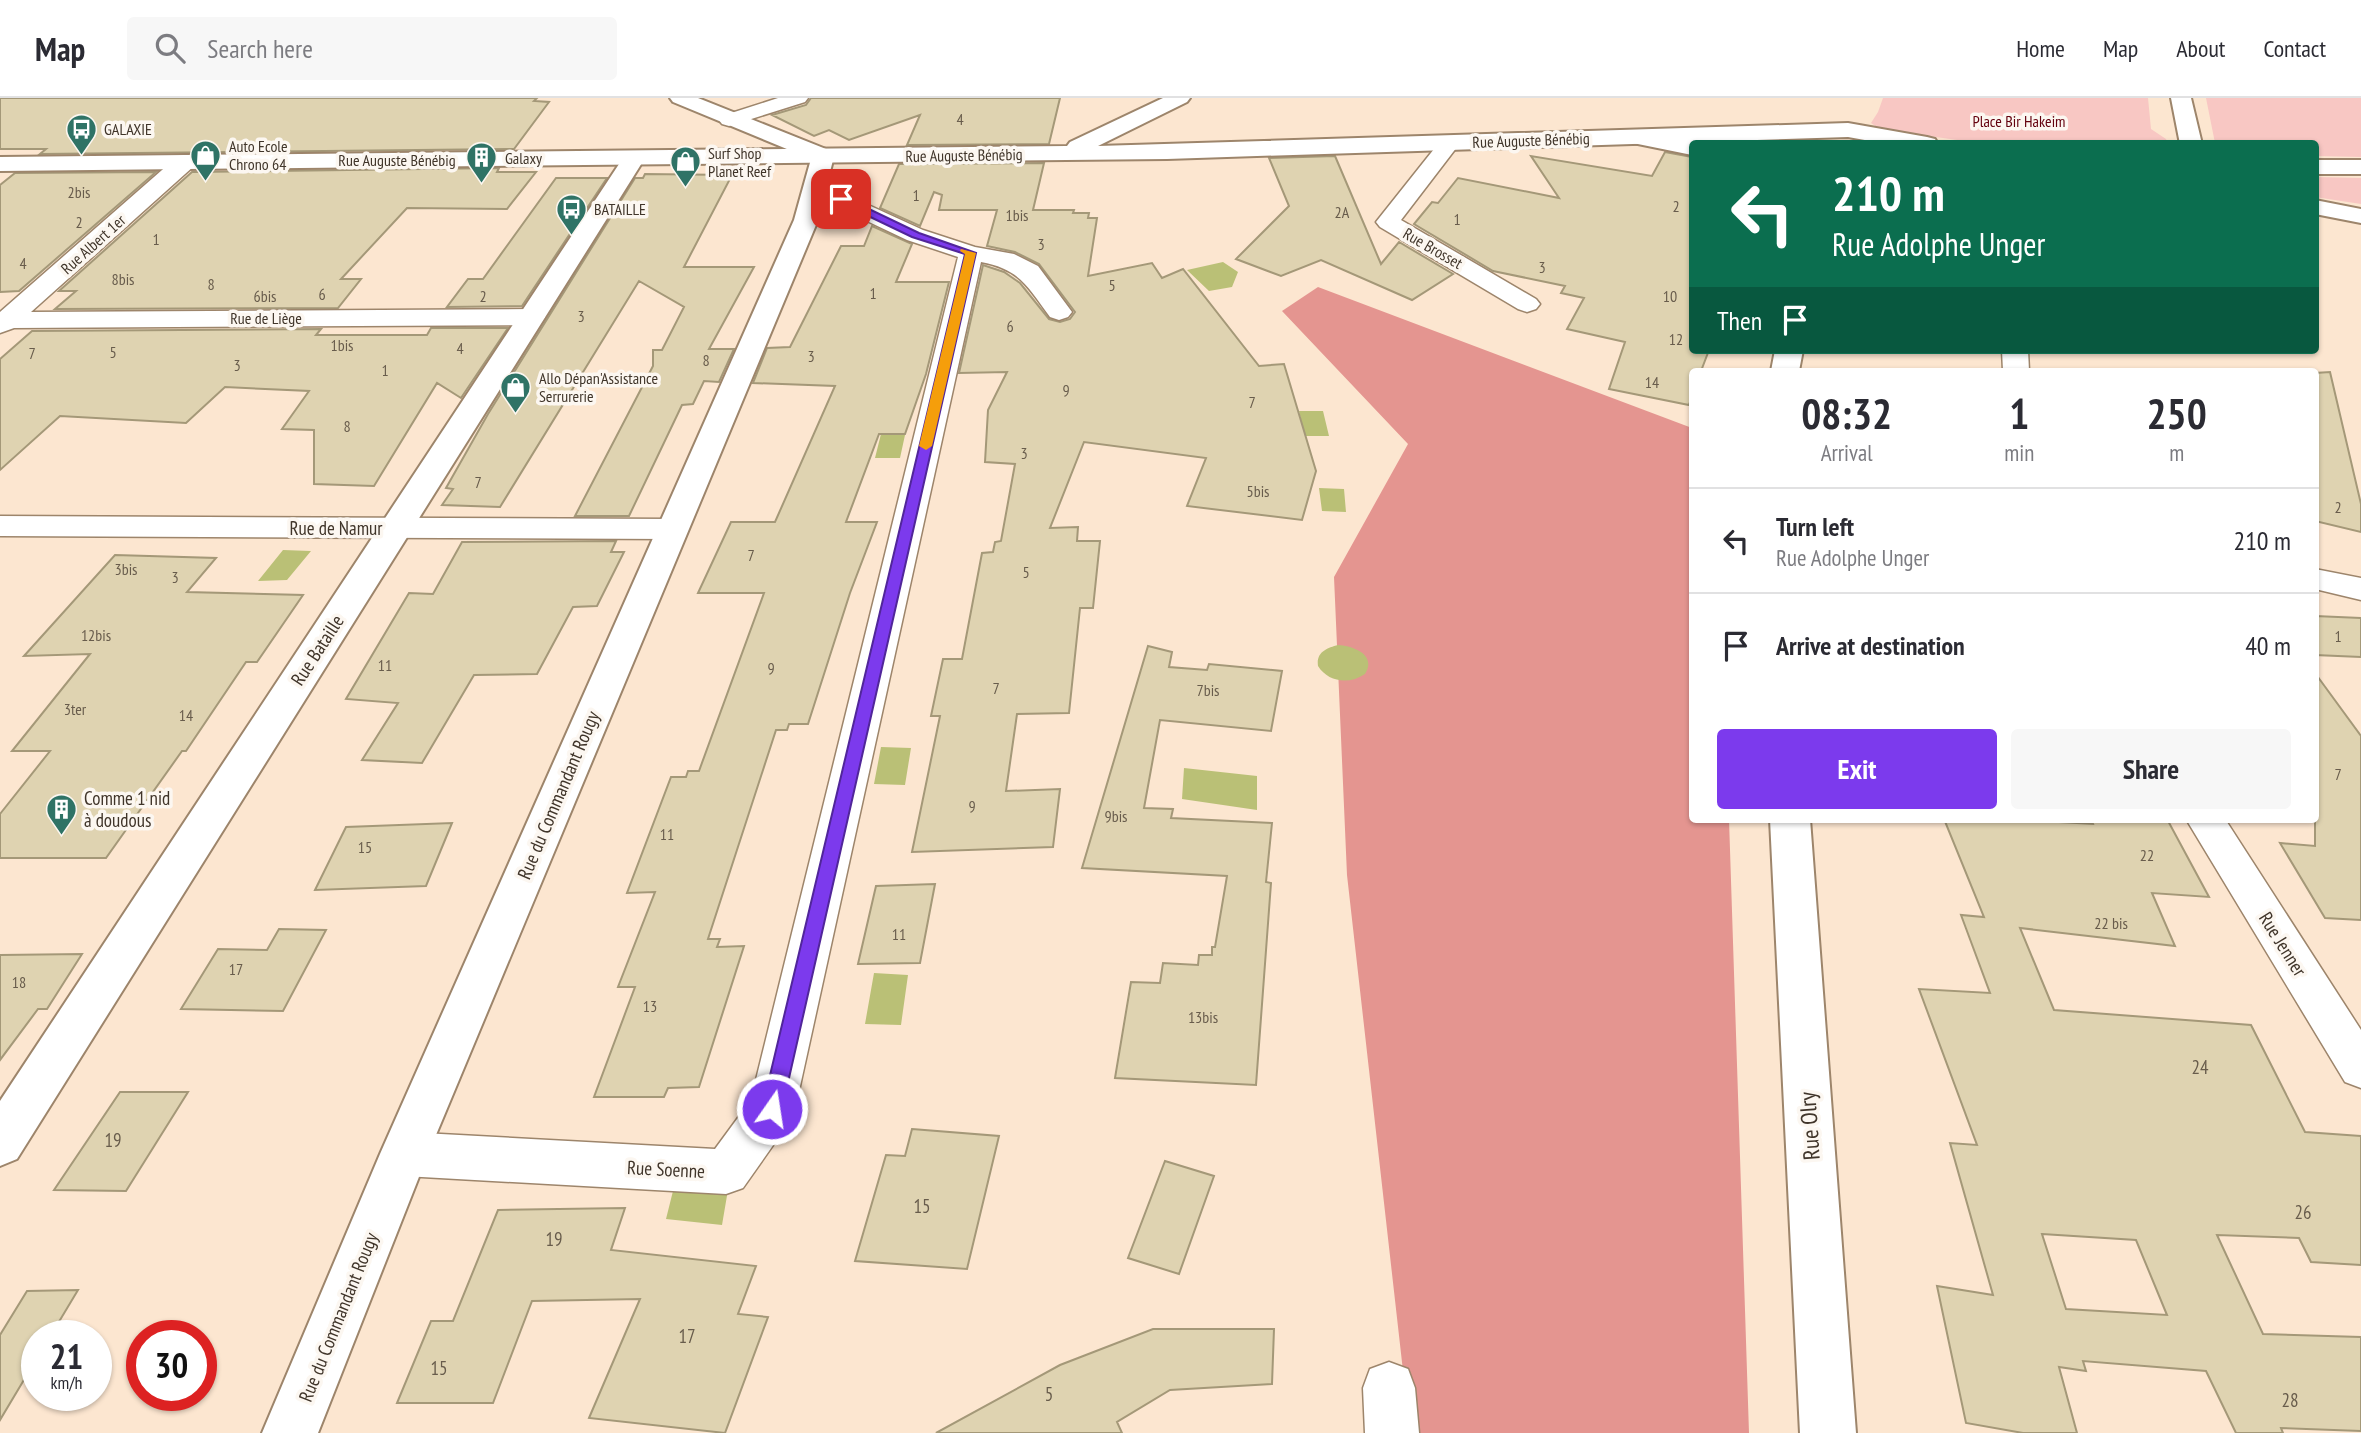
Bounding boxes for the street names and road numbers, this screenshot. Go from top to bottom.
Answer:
street label: Rue Auguste Bénébig [1472,128,1590,152]
street label: Rue Auguste Bénébig [905,144,1023,166]
street label: Rue Auguste Bénébig [338,150,456,170]
street label: Rue Albert 1er [57,209,130,278]
street label: Rue Brosset [1400,223,1467,273]
street label: Rue de Liège [230,308,302,328]
street label: Rue de Namur [290,516,383,540]
street label: Rue Bataille [285,610,349,690]
street label: Rue du Commandant Rougy [512,706,605,883]
street label: Rue Jenner [2254,907,2313,981]
street label: Rue Olry [1792,1091,1826,1161]
street label: Rue Soenne [626,1155,706,1183]
street label: Rue du Commandant Rougy [293,1228,383,1405]

